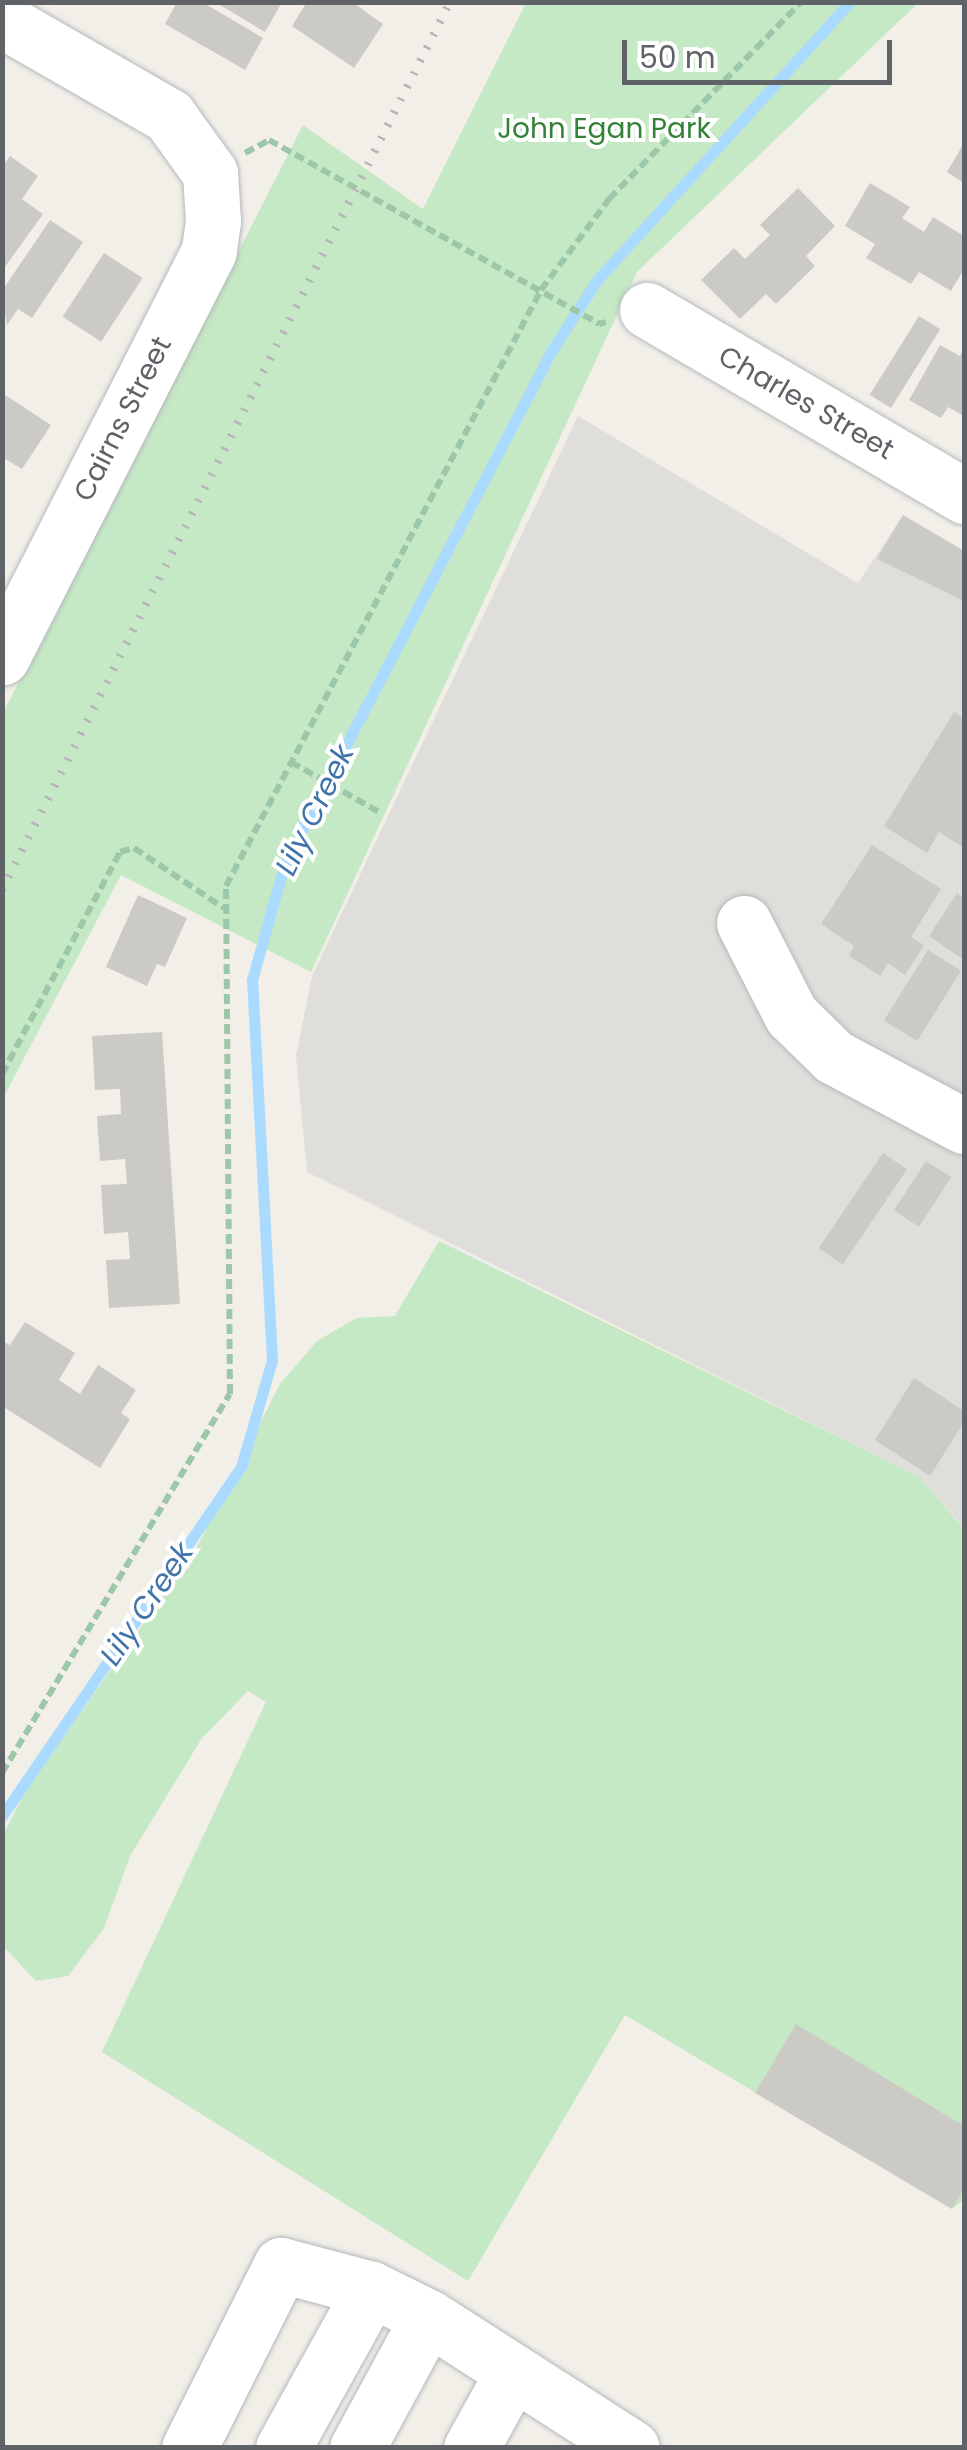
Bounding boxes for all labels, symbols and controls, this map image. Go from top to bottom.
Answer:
scale bar [627,20,897,82]
text: 50 m [639,36,716,79]
park label: John Egan Park [497,112,711,146]
street label: Cairns Street [67,331,179,507]
street label: Charles Street [712,339,900,467]
water label: Lily Creek [268,739,362,881]
water label: Lily Creek [93,1536,201,1672]

